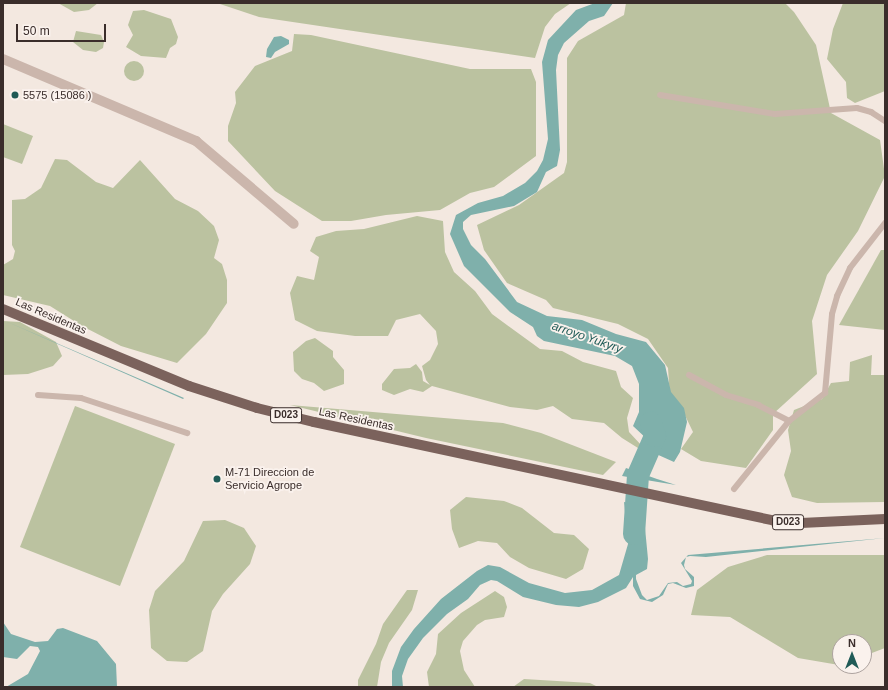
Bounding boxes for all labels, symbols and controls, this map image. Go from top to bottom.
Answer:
scale bar [18,16,108,42]
text: 50 m [23,24,50,38]
place label: 5575 (15086 ) [23,88,91,102]
marker: 5575 (15086 ) [10,90,20,100]
street label: Las Residentas [14,295,88,337]
water label: arroyo Yukyry [550,319,624,357]
street label: Las Residentas [318,405,394,433]
road number: D023 [270,407,302,423]
place label: M-71 Direccion de Servicio Agrope [225,466,314,492]
marker: M-71 Direccion de Servicio Agrope [212,474,222,484]
road number: D023 [772,514,804,530]
north arrow [832,634,872,674]
text: N [848,637,856,649]

